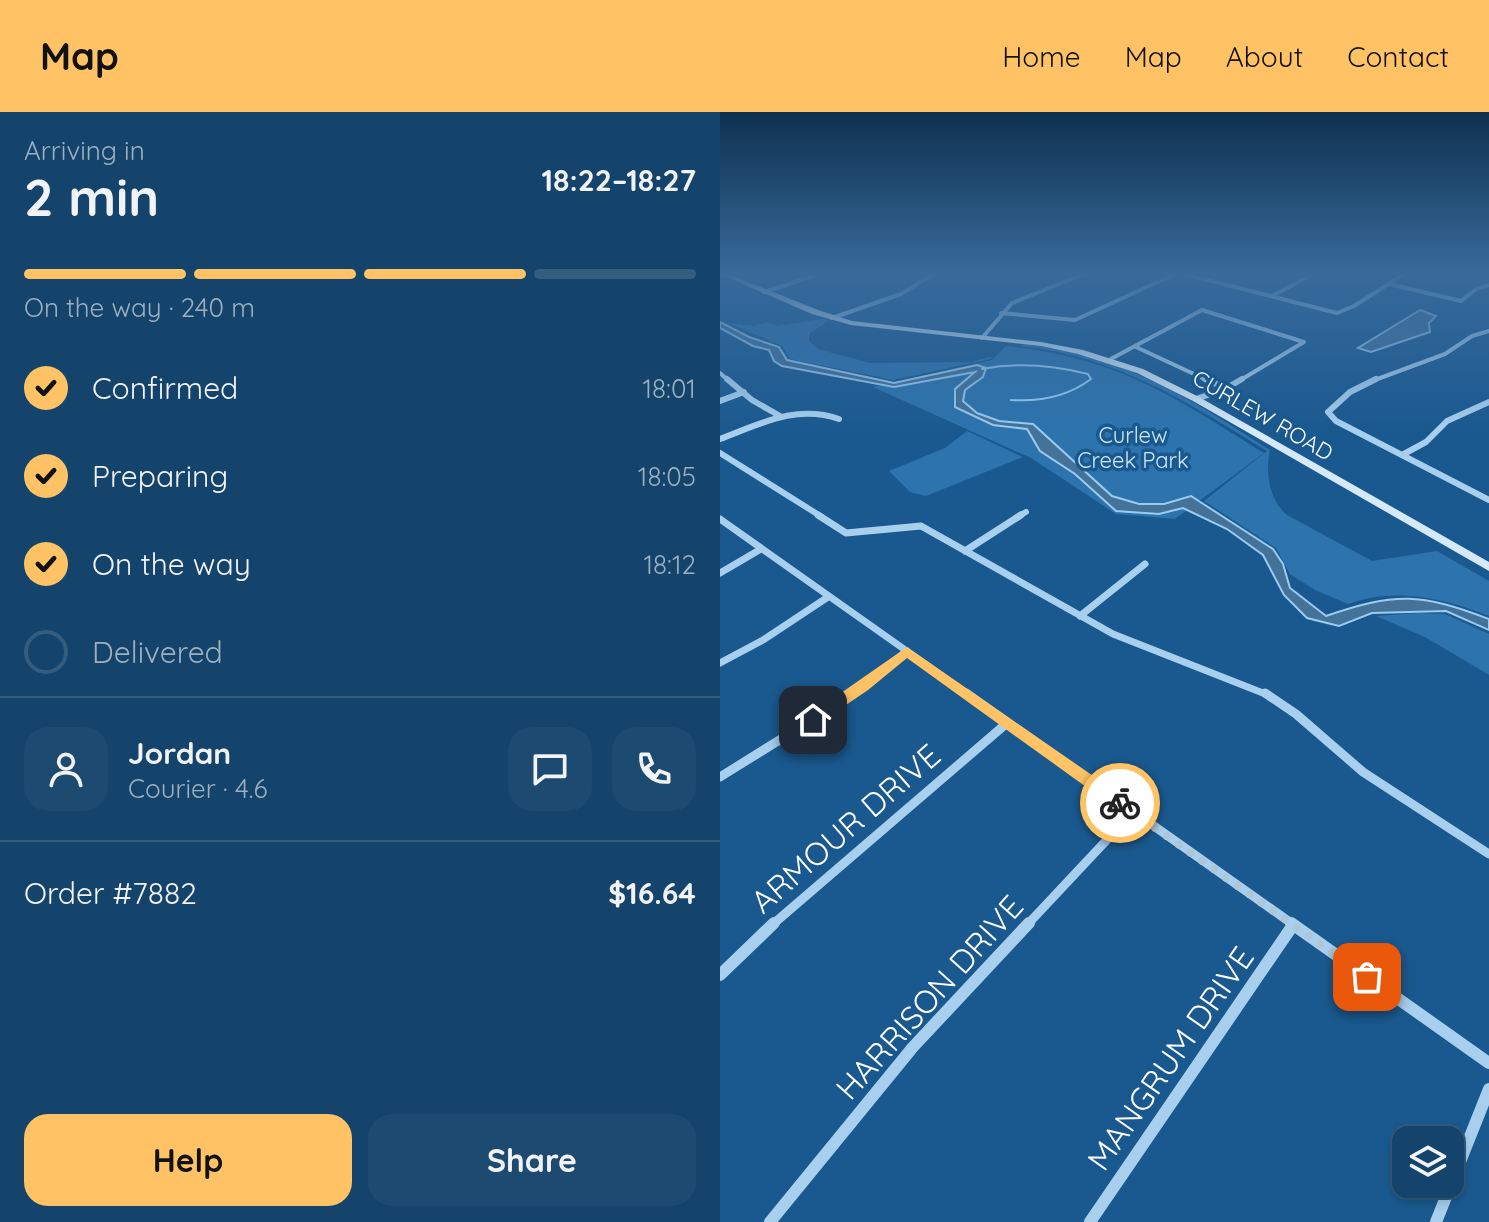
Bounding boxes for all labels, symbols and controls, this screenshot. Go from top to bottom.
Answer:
text: Map [40,32,119,80]
text: Home [1002,39,1081,74]
text: Map [1125,39,1182,74]
text: About [1226,39,1303,74]
text: Contact [1347,39,1449,74]
text: Arriving in [24,134,145,167]
text: 18:22–18:27 [541,161,696,199]
text: 2 min [24,164,159,229]
text: On the way · 240 m [24,291,255,324]
street label: CURLEW ROAD [1188,363,1338,467]
icon: check [24,366,68,410]
text: Confirmed [92,369,238,407]
text: 18:01 [642,372,696,405]
park label: Curlew Creek Park [1077,421,1189,474]
icon: check [24,454,68,498]
text: Preparing [92,457,228,495]
text: 18:05 [638,460,696,493]
icon: check [24,542,68,586]
text: On the way [92,545,251,583]
text: 18:12 [643,548,696,581]
text: Delivered [92,633,223,671]
pin [779,686,847,754]
icon: home [791,698,835,742]
button: person [24,727,108,811]
button: chat [508,727,592,811]
button: phone [612,727,696,811]
text: Jordan [128,734,231,772]
street label: ARMOUR DRIVE [742,735,948,921]
courier [1080,763,1160,843]
text: Courier · 4.6 [128,772,267,805]
icon: bike [1098,781,1142,825]
text: Order #7882 [24,874,197,912]
text: $16.64 [608,874,696,912]
street label: HARRISON DRIVE [827,887,1031,1107]
street label: MANGRUM DRIVE [1078,938,1262,1178]
pin [1333,943,1401,1011]
icon: bag [1345,955,1389,999]
button: Help [24,1114,352,1206]
button: Share [368,1114,696,1206]
map controls [1392,1126,1464,1198]
button: layers [1392,1126,1464,1198]

